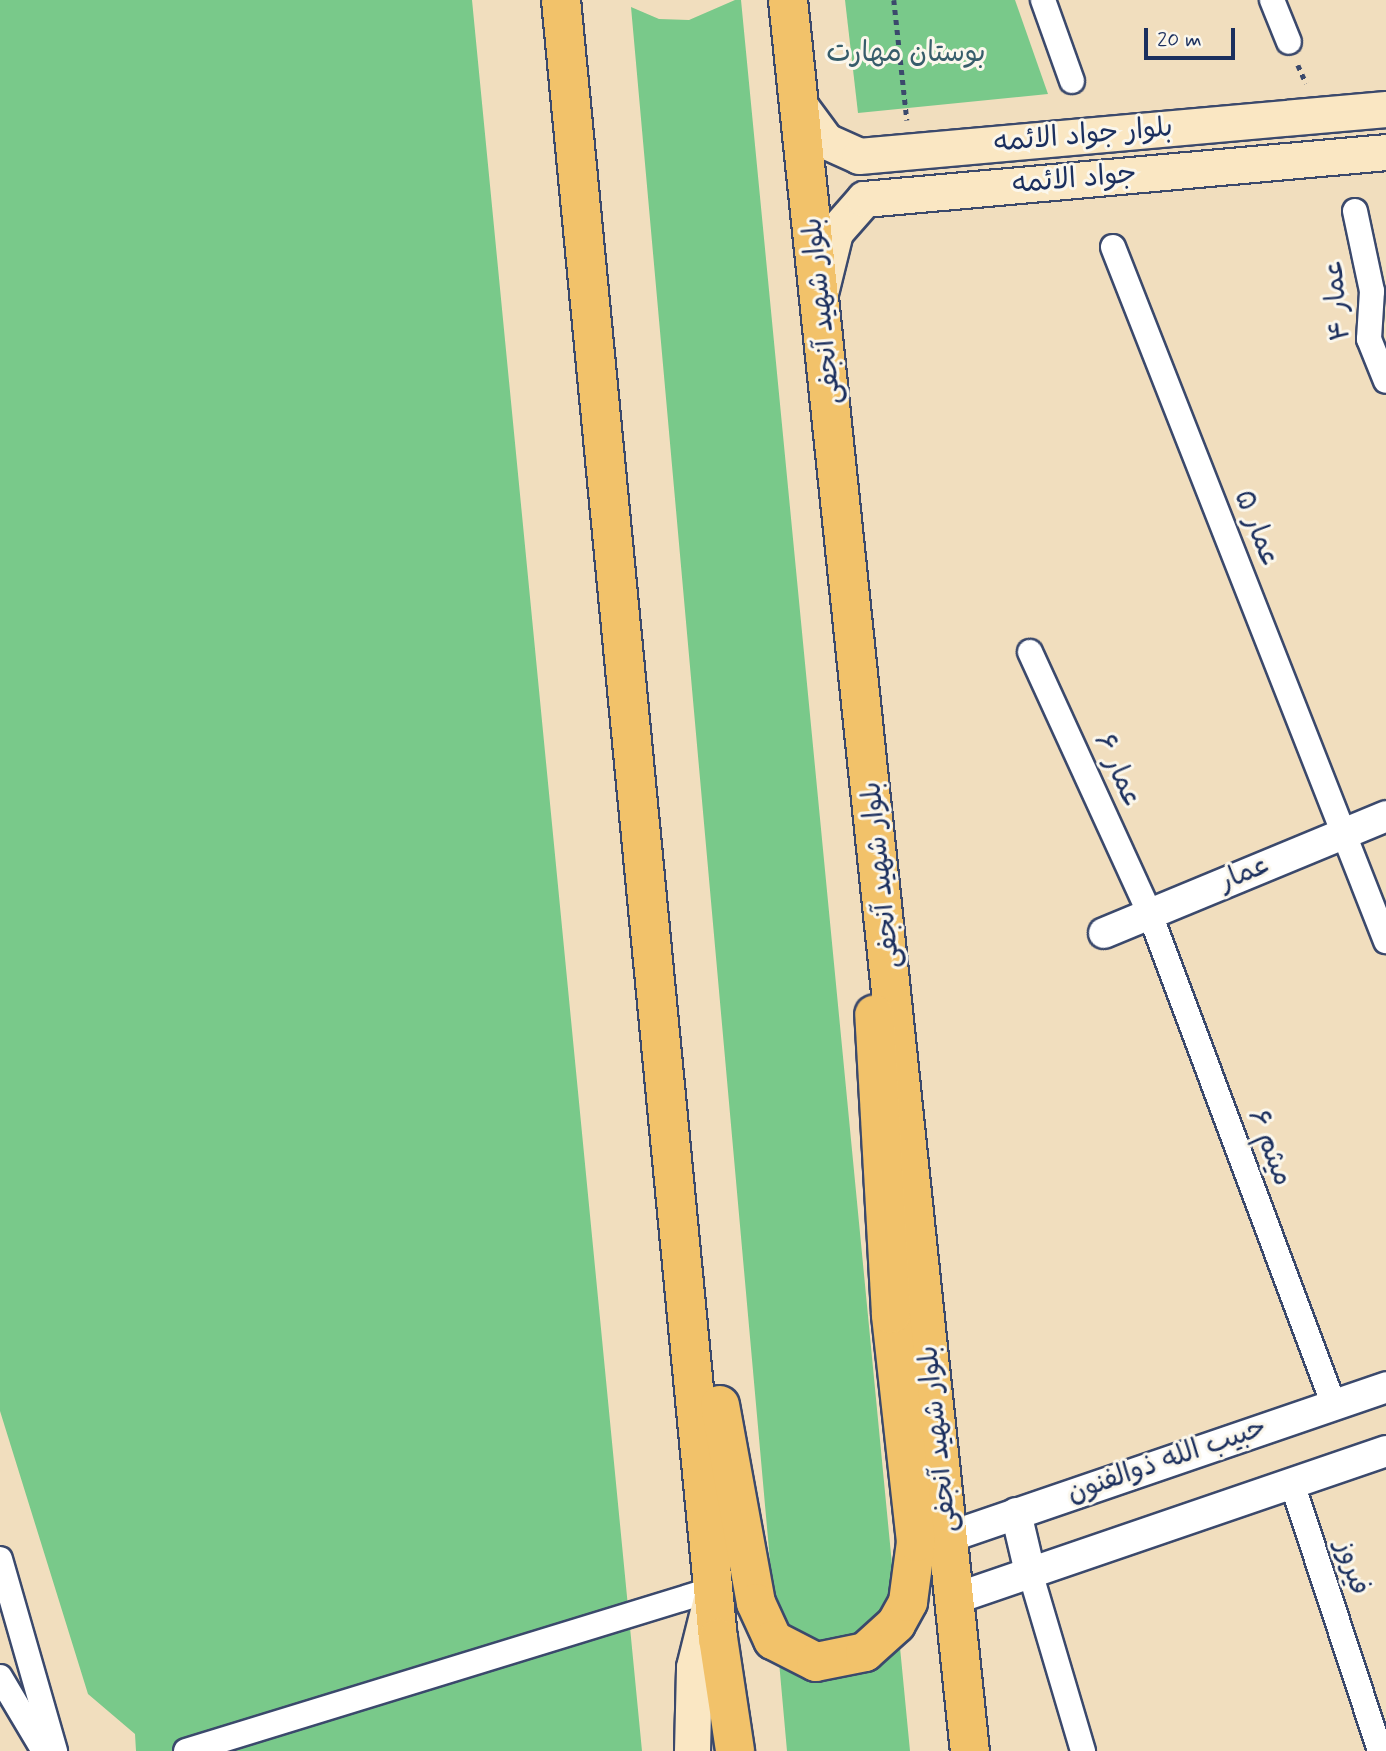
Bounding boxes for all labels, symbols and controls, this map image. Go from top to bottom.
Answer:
scale bar [1148,14,1239,58]
text: 20 m [1157,26,1202,54]
park label: بوستان مهارت [826,37,986,71]
street label: بلوار جواد الائمه [992,111,1174,161]
street label: جواد الائمه [1010,158,1138,202]
street label: بلوار شهید آنجفی [796,216,850,406]
street label: عمار ۴ [1317,257,1359,343]
street label: عمار ۵ [1225,485,1287,573]
street label: عمار ۶ [1085,729,1149,813]
street label: بلوار شهید آنجفی [855,780,909,970]
street label: عمار [1214,848,1276,900]
street label: میثم ۶ [1239,1105,1299,1191]
street label: بلوار شهید آنجفی [912,1344,966,1534]
street label: حبیب الله ذوالفنون [1063,1411,1271,1511]
street label: فیروز [1326,1537,1376,1599]

